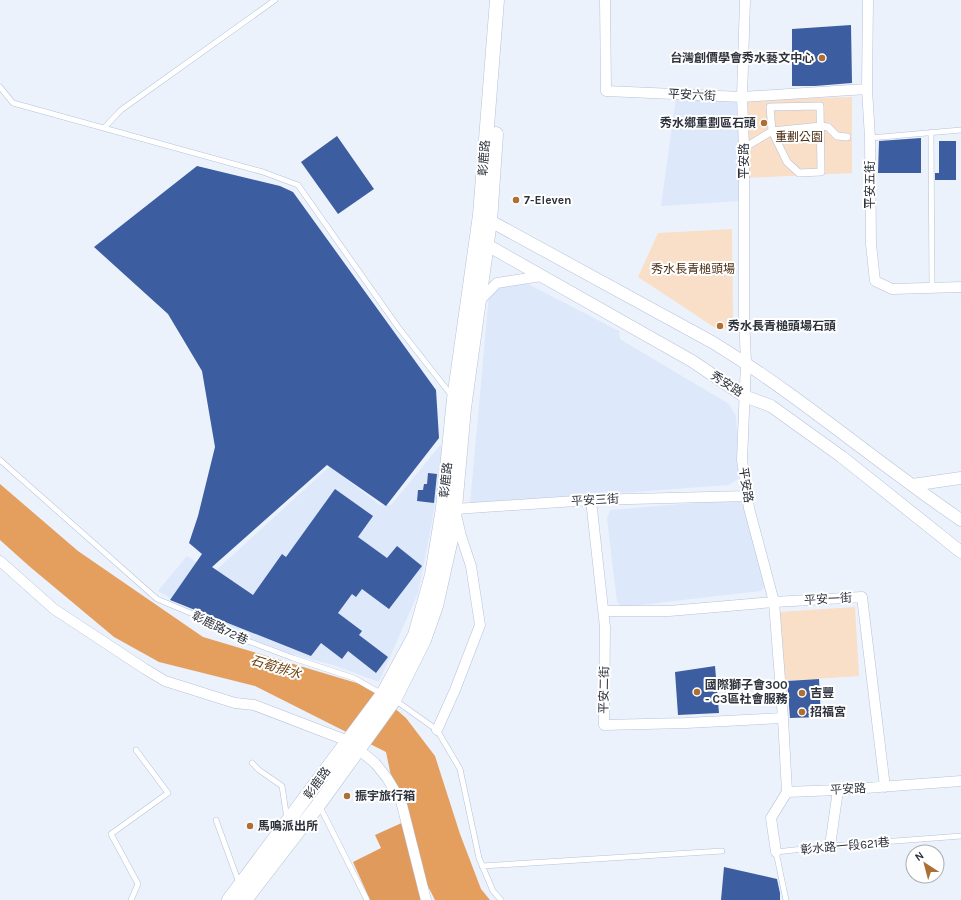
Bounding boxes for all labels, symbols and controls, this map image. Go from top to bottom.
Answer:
place label: 台灣創價學會秀水藝文中心 [670,51,814,65]
marker: 台灣創價學會秀水藝文中心 [817,53,827,63]
street label: 平安六街 [668,87,716,103]
place label: 秀水鄉重劃區石頭 [660,116,756,130]
marker: 秀水鄉重劃區石頭 [759,118,769,128]
park label: 重劃公園 [775,130,823,144]
street label: 彰鹿路 [476,140,492,176]
street label: 平安路 [737,143,751,179]
street label: 平安五街 [863,161,877,209]
place label: 7-Eleven [524,193,572,207]
marker: 7-Eleven [511,195,521,205]
park label: 秀水長青槌頭場 [651,262,735,276]
place label: 秀水長青槌頭場石頭 [728,319,836,333]
marker: 秀水長青槌頭場石頭 [715,321,725,331]
street label: 秀安路 [708,368,746,400]
street label: 彰鹿路 [437,461,455,499]
street label: 平安路 [736,466,756,504]
street label: 平安三街 [571,492,619,508]
street label: 平安一街 [804,591,852,607]
street label: 彰鹿路72巷 [190,608,250,648]
water label: 石筍排水 [249,652,304,682]
street label: 平安二街 [597,666,611,714]
place label: 國際獅子會300 - C3區社會服務 [705,678,788,706]
place label: 吉豐 [810,686,834,700]
marker: 國際獅子會300 - C3區社會服務 [692,687,702,697]
marker: 吉豐 [797,688,807,698]
place label: 招福宮 [810,705,846,719]
marker: 招福宮 [797,707,807,717]
street label: 彰鹿路 [301,764,333,802]
street label: 平安路 [830,781,866,797]
place label: 振宇旅行箱 [355,789,415,803]
marker: 振宇旅行箱 [342,791,352,801]
place label: 馬鳴派出所 [258,819,318,833]
marker: 馬鳴派出所 [245,821,255,831]
street label: 彰水路一段621巷 [800,835,890,857]
north arrow [905,844,945,884]
text: N [912,849,926,864]

